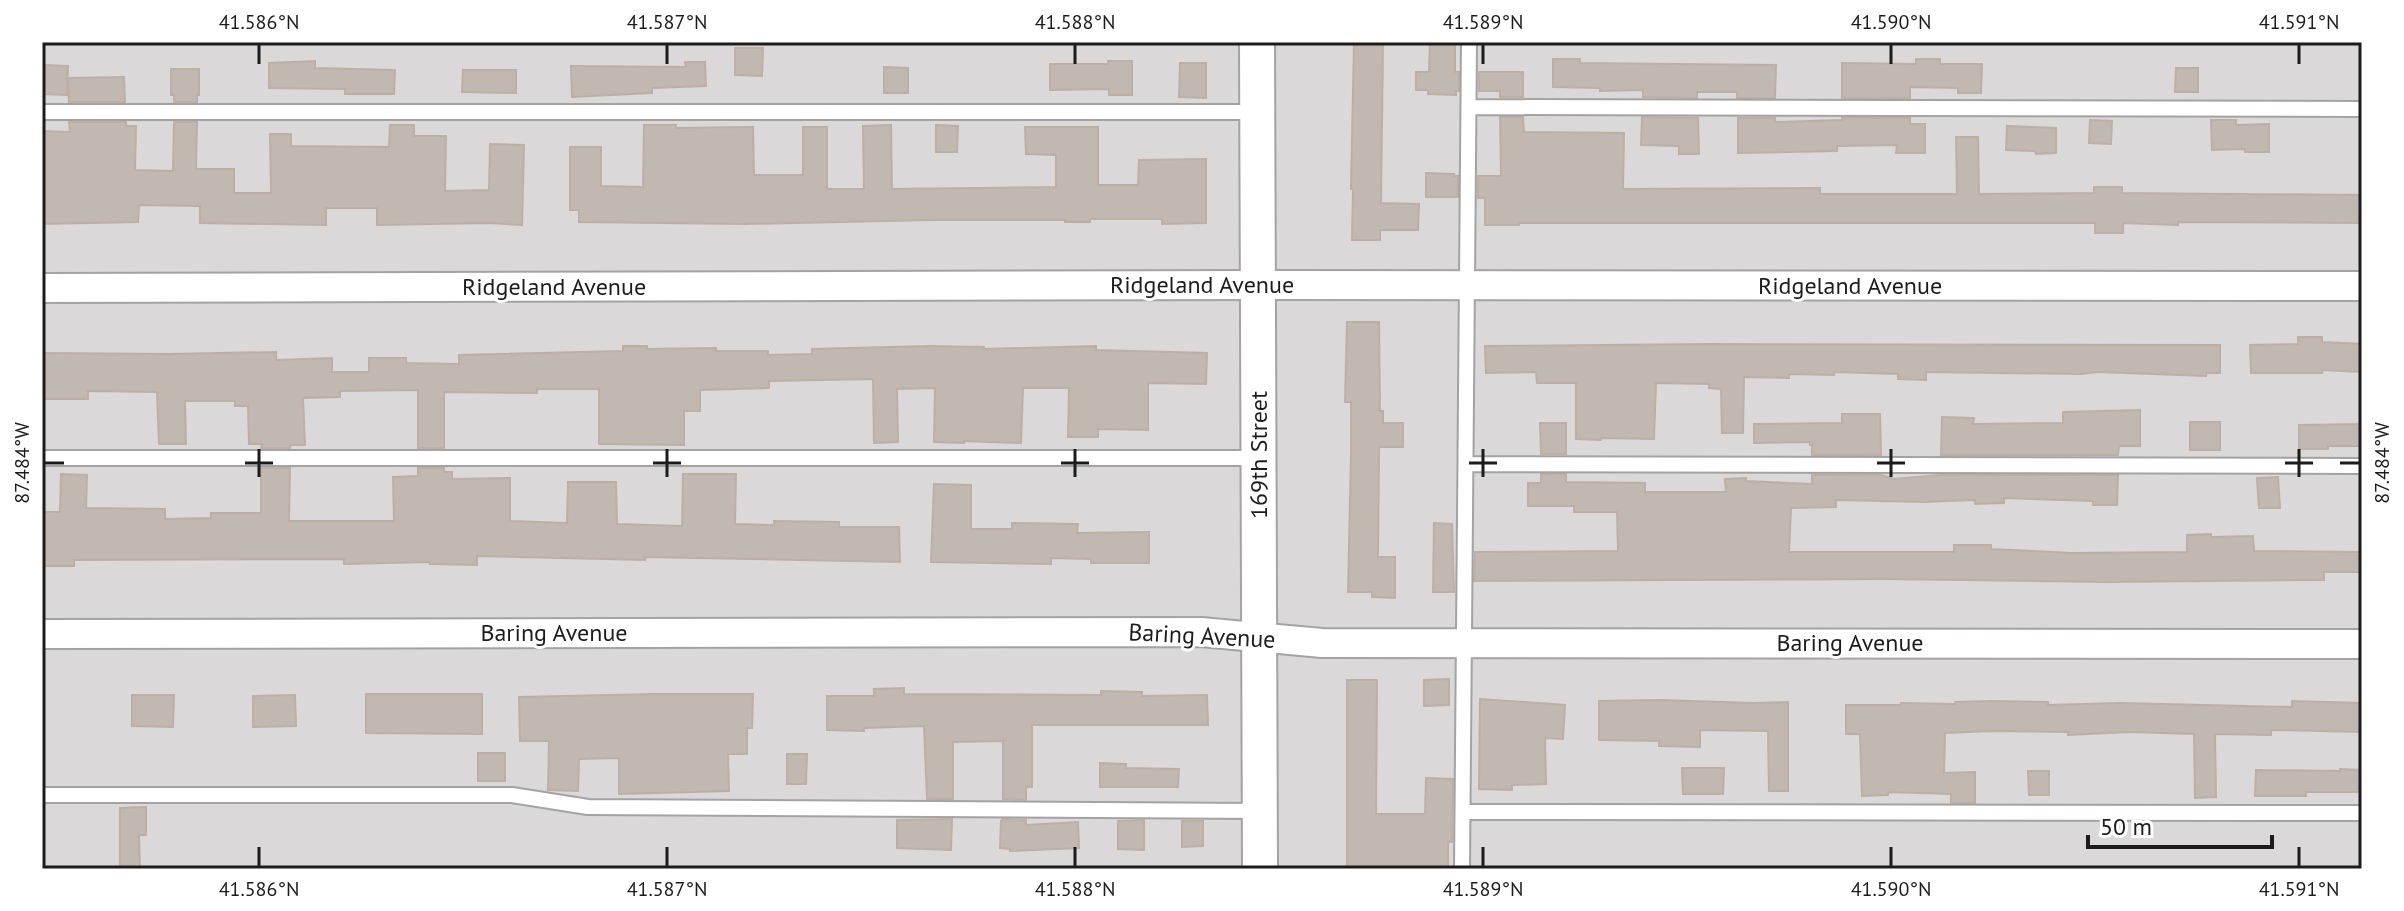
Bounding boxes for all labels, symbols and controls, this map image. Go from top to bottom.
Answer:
text: 41.586°N [219,9,299,35]
text: 41.587°N [627,9,707,35]
text: 41.588°N [1035,9,1115,35]
text: 41.589°N [1443,9,1523,35]
text: 41.590°N [1851,9,1931,35]
text: 41.591°N [2259,9,2339,35]
street label: Ridgeland Avenue [1110,269,1294,300]
street label: Ridgeland Avenue [1758,270,1942,301]
street label: Ridgeland Avenue [462,271,646,302]
street label: 169th Street [1243,391,1274,519]
text: 87.484°W [9,422,35,504]
text: 87.484°W [2369,422,2395,504]
street label: Baring Avenue [1128,616,1276,655]
street label: Baring Avenue [480,617,628,648]
street label: Baring Avenue [1776,627,1924,658]
scale bar [2088,799,2272,849]
text: 50 m [2100,811,2152,842]
text: 41.586°N [219,876,299,902]
text: 41.587°N [627,876,707,902]
text: 41.588°N [1035,876,1115,902]
text: 41.589°N [1443,876,1523,902]
text: 41.590°N [1851,876,1931,902]
text: 41.591°N [2259,876,2339,902]

